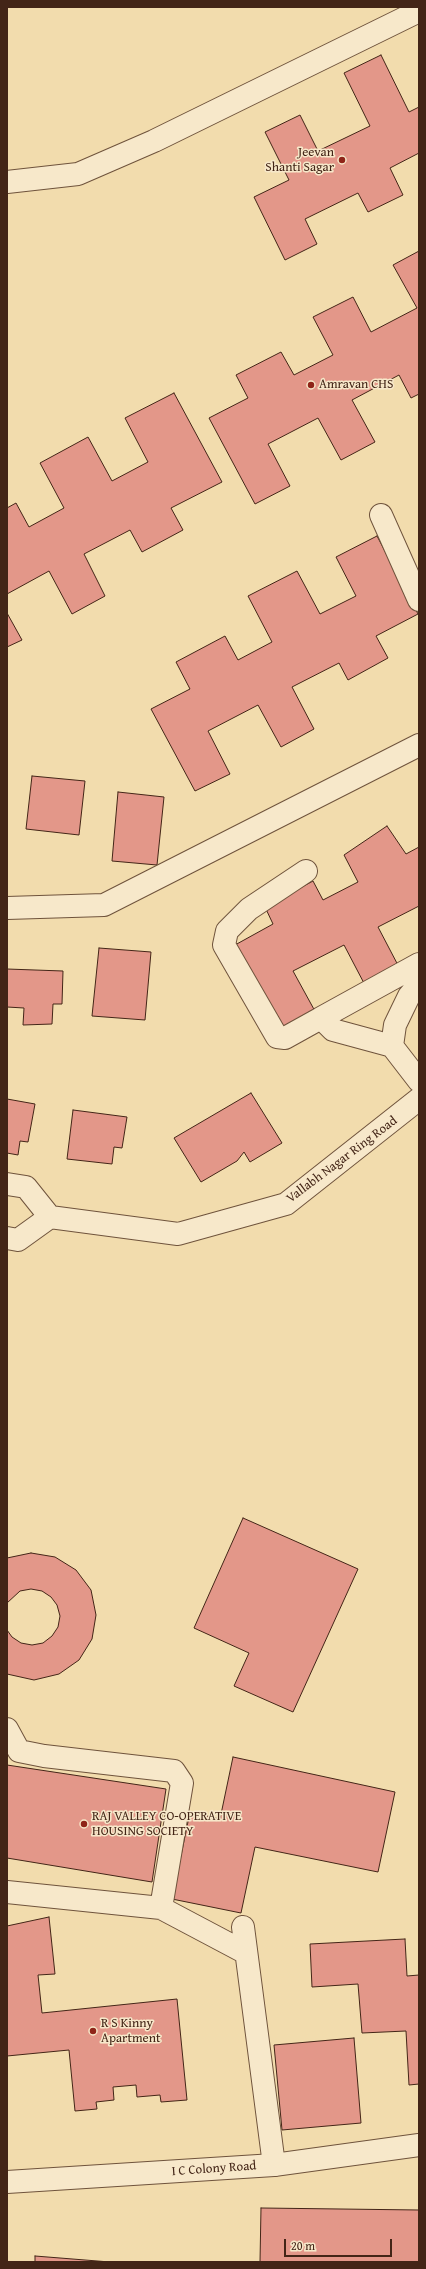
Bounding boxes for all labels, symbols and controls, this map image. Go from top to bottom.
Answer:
place label: Jeevan Shanti Sagar [265,145,334,176]
marker: Jeevan Shanti Sagar [337,155,347,165]
place label: Amravan CHS [319,377,393,393]
marker: Amravan CHS [306,380,316,390]
street label: Vallabh Nagar Ring Road [284,1113,400,1207]
place label: RAJ VALLEY CO-OPERATIVE HOUSING SOCIETY [92,1809,241,1840]
marker: RAJ VALLEY CO-OPERATIVE HOUSING SOCIETY [79,1819,89,1829]
place label: R S Kinny Apartment [101,2016,161,2047]
marker: R S Kinny Apartment [88,2026,98,2036]
street label: I C Colony Road [171,2158,257,2180]
scale bar [286,2231,394,2257]
text: 20 m [291,2237,315,2254]

